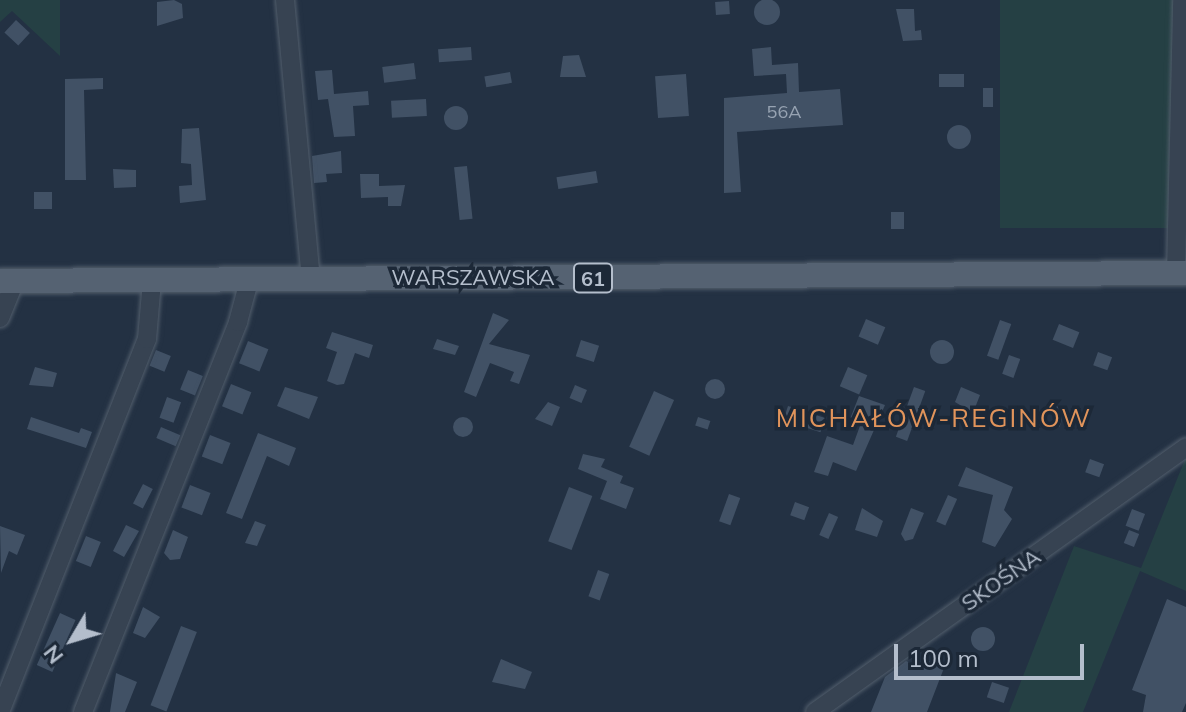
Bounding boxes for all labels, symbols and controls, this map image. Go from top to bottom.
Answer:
house number: 56A [767,101,801,123]
road number: 61 [573,262,613,294]
street label: WARSZAWSKA [391,265,555,291]
district label: MICHAŁÓW-REGINÓW [776,402,1092,434]
street label: SKOŚNA [956,543,1046,617]
north arrow [32,600,112,680]
scale bar [898,628,1088,678]
text: N [37,640,69,670]
text: 100 m [908,643,979,673]

